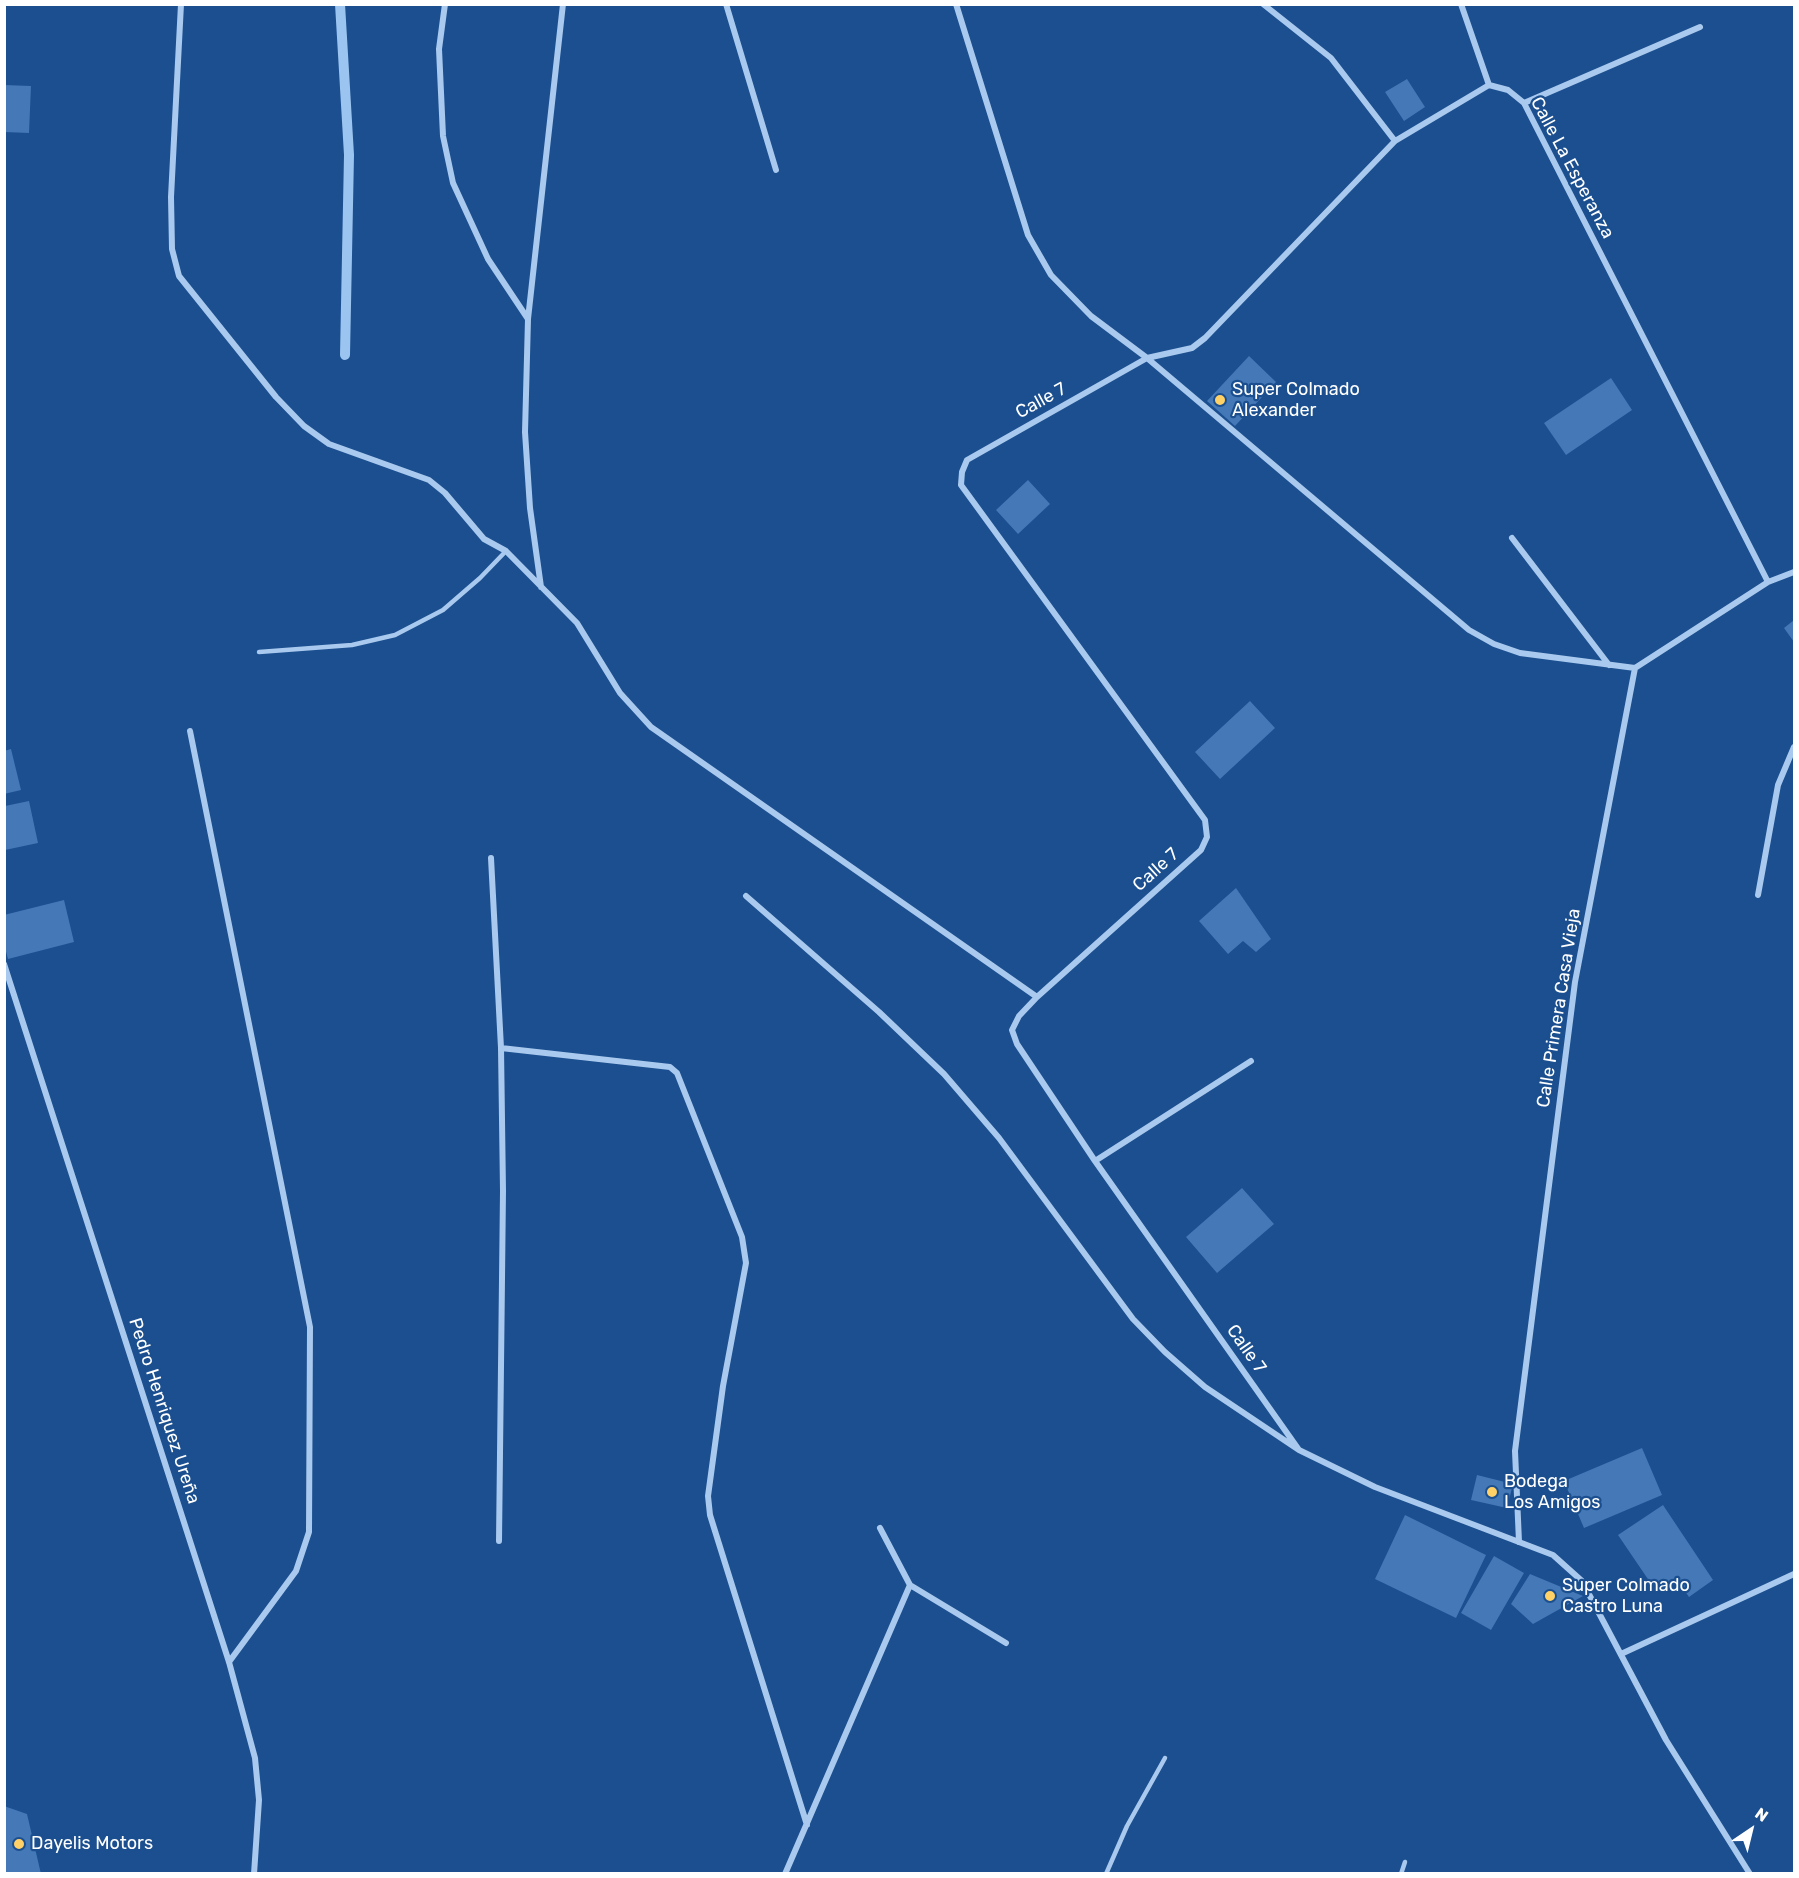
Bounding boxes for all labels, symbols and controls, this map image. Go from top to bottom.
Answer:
street label: Calle La Esperanza [1526,94,1618,242]
street label: Calle 7 [1012,378,1070,424]
place label: Super Colmado Alexander [1232,379,1360,422]
marker: Super Colmado Alexander [1213,393,1227,407]
street label: Calle 7 [1129,844,1183,896]
street label: Calle Primera Casa Vieja [1533,907,1585,1109]
street label: Pedro Henriquez Ureña [124,1315,204,1507]
street label: Calle 7 [1222,1321,1270,1377]
place label: Bodega Los Amigos [1504,1471,1601,1514]
marker: Bodega Los Amigos [1485,1485,1499,1499]
place label: Super Colmado Castro Luna [1562,1575,1690,1618]
marker: Super Colmado Castro Luna [1543,1589,1557,1603]
north arrow [1721,1800,1781,1860]
text: N [1751,1804,1772,1826]
place label: Dayelis Motors [31,1833,153,1855]
marker: Dayelis Motors [12,1837,26,1851]

